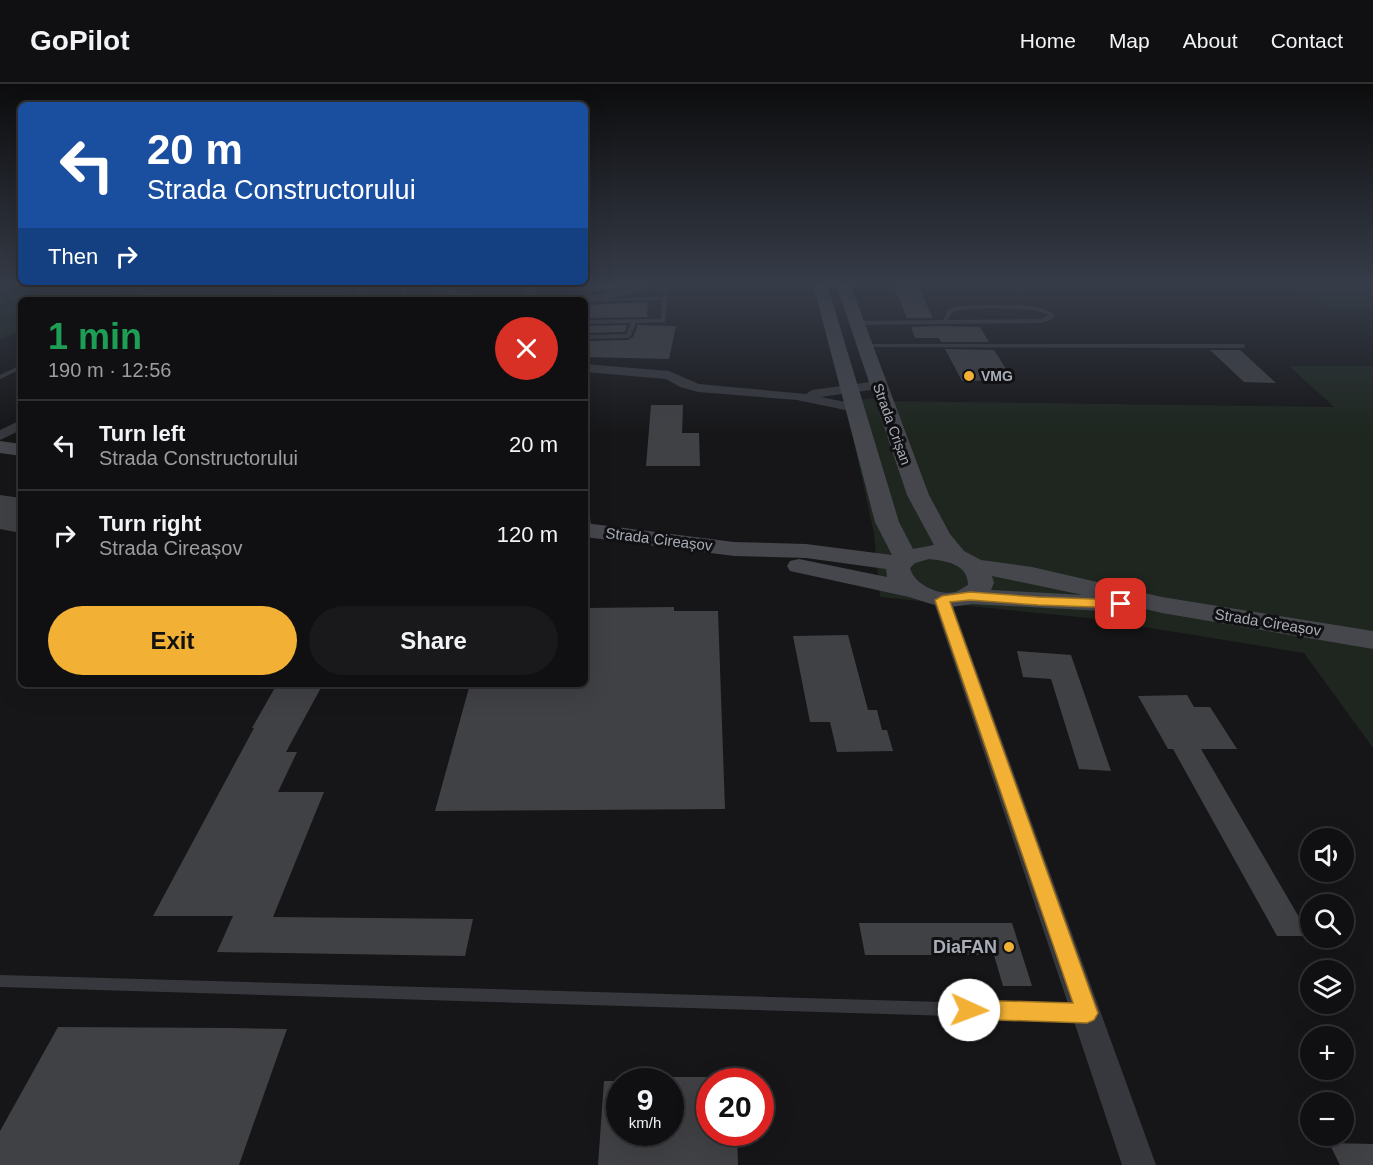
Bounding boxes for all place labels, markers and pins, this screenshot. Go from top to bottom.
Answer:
place label: VMG [981,368,1013,384]
marker: VMG [962,369,976,383]
pin [1095,578,1146,629]
place label: DiaFAN [933,937,997,957]
marker: DiaFAN [1002,940,1016,954]

